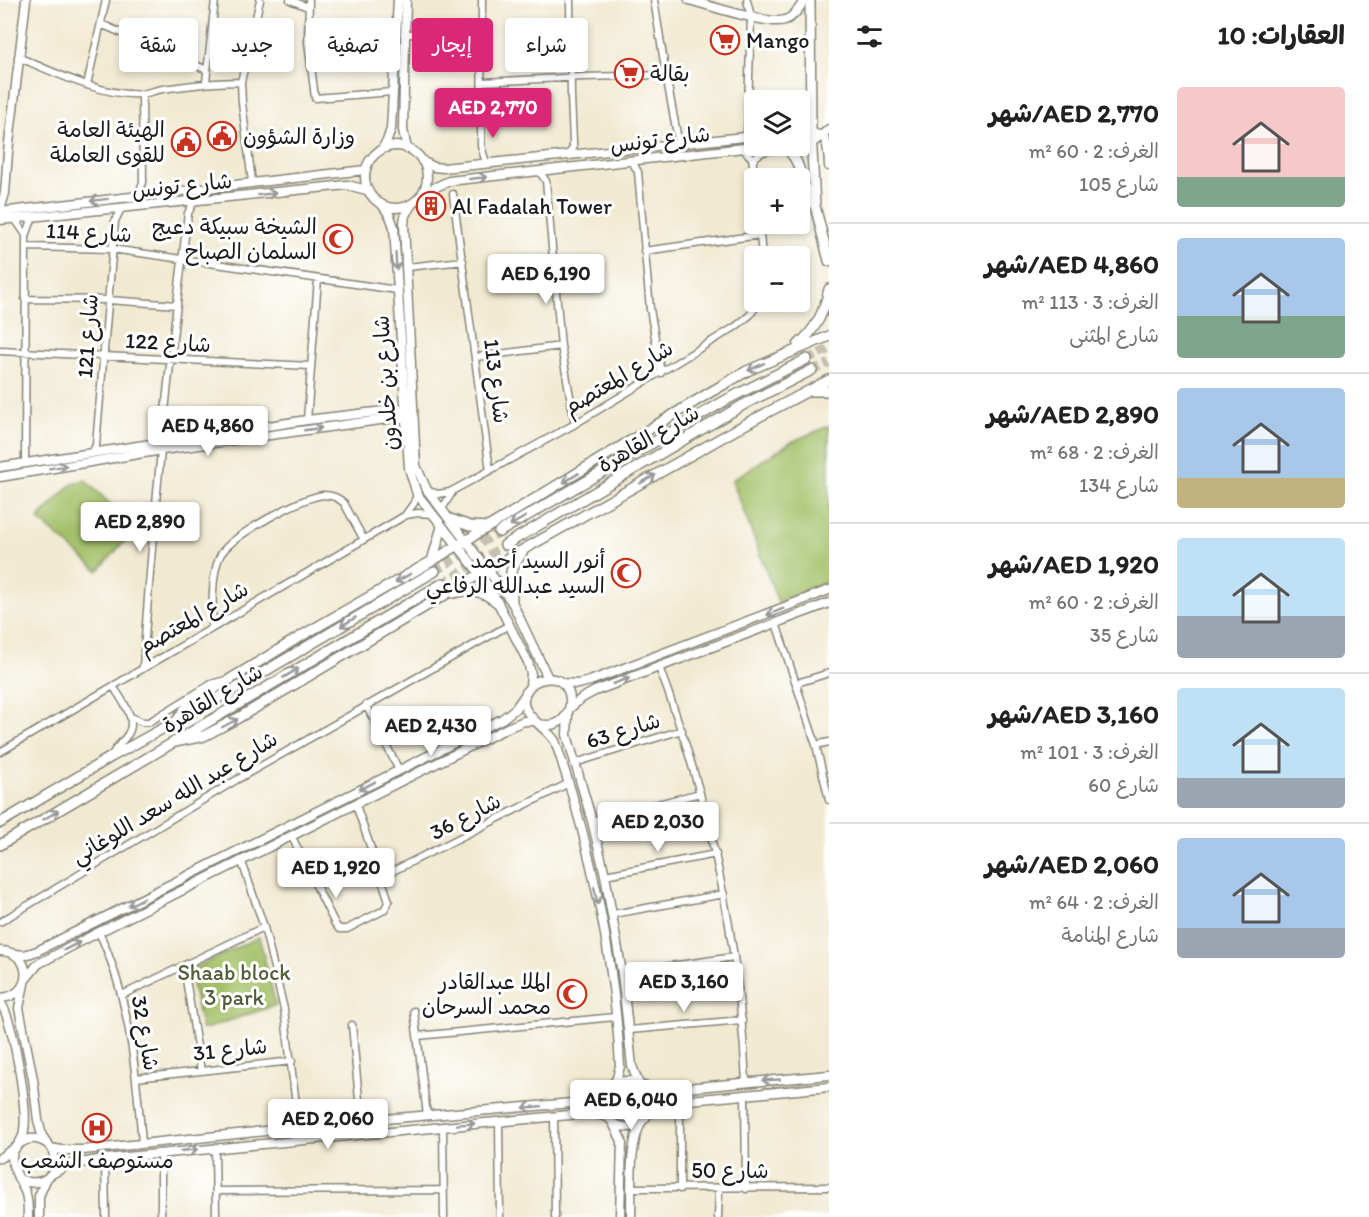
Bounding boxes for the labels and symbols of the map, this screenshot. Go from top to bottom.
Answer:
supermarket icon: Mango [709,24,741,56]
place label: Mango [746,27,810,54]
supermarket icon: بقالة [613,57,645,89]
place label: بقالة [650,60,690,87]
pin: AED 2,770 [424,88,562,139]
place label: الهيئة العامة للقوى العاملة [50,116,165,168]
public building icon: وزارة الشؤون [206,120,238,152]
street label: شارع تونس [608,120,712,161]
place label: وزارة الشؤون [243,123,355,150]
public building icon: الهيئة العامة للقوى العاملة [170,126,202,158]
street label: شارع تونس [131,167,234,206]
one-way arrow [467,172,487,183]
one-way arrow [257,188,277,199]
building icon: Al Fadalah Tower [415,190,447,222]
place label: Al Fadalah Tower [452,193,612,220]
one-way arrow [89,195,109,206]
place label: الشيخة سبيكة دعيج السلمان الصباح [152,213,317,266]
street label: شارع 114 [45,217,133,250]
mosque icon: الشيخة سبيكة دعيج السلمان الصباح [322,223,354,255]
one-way arrow [390,251,401,271]
pin: AED 6,190 [477,254,615,305]
street label: شارع 121 [71,293,106,379]
street label: شارع بن خلدون [367,314,406,452]
street label: شارع 122 [124,327,212,360]
street label: شارع المعتصم [559,334,680,423]
street label: شارع 113 [476,337,515,425]
one-way arrow [747,362,765,373]
street label: شارع القاهرة [593,399,705,480]
pin: AED 4,860 [139,406,277,457]
one-way arrow [302,423,322,434]
one-way arrow [47,462,67,473]
one-way arrow [563,472,580,484]
one-way arrow [639,473,656,485]
pin: AED 2,890 [71,502,209,553]
one-way arrow [510,515,527,527]
place label: أنور السيد أحمد السيد عبدالله الرفاعي [426,547,606,605]
mosque icon: أنور السيد أحمد السيد عبدالله الرفاعي [610,557,642,589]
one-way arrow [395,572,412,584]
street label: شارع المعتصم [133,575,255,663]
one-way arrow [766,607,784,618]
one-way arrow [340,617,357,629]
street label: شارع القاهرة [157,658,269,741]
one-way arrow [282,667,299,679]
one-way arrow [611,675,629,686]
pin: AED 2,430 [362,706,500,757]
street label: شارع 63 [583,706,664,756]
one-way arrow [220,717,238,728]
street label: شارع عبد الله سعد اللوغاني [66,725,285,875]
one-way arrow [359,780,376,792]
street label: شارع 36 [425,787,506,848]
pin: AED 2,030 [589,802,727,853]
one-way arrow [42,809,59,821]
pin: AED 1,920 [267,848,405,899]
one-way arrow [591,886,603,905]
one-way arrow [128,897,146,908]
one-way arrow [63,940,81,952]
park label: Shaab block 3 park [177,959,291,1011]
pin: AED 3,160 [615,962,753,1013]
place label: الملا عبدالقادر محمد السرحان [422,968,551,1020]
mosque icon: الملا عبدالقادر محمد السرحان [556,978,588,1010]
street label: شارع 32 [124,993,165,1073]
street label: شارع 31 [191,1032,269,1069]
one-way arrow [761,1075,781,1086]
pin: AED 6,040 [562,1080,700,1131]
pin: AED 2,060 [259,1099,397,1150]
one-way arrow [522,1101,542,1112]
hospital icon: مستوصف الشعب [81,1112,113,1144]
one-way arrow [456,1119,476,1130]
one-way arrow [178,1144,198,1155]
place label: مستوصف الشعب [20,1147,174,1174]
street label: شارع 50 [691,1157,769,1186]

